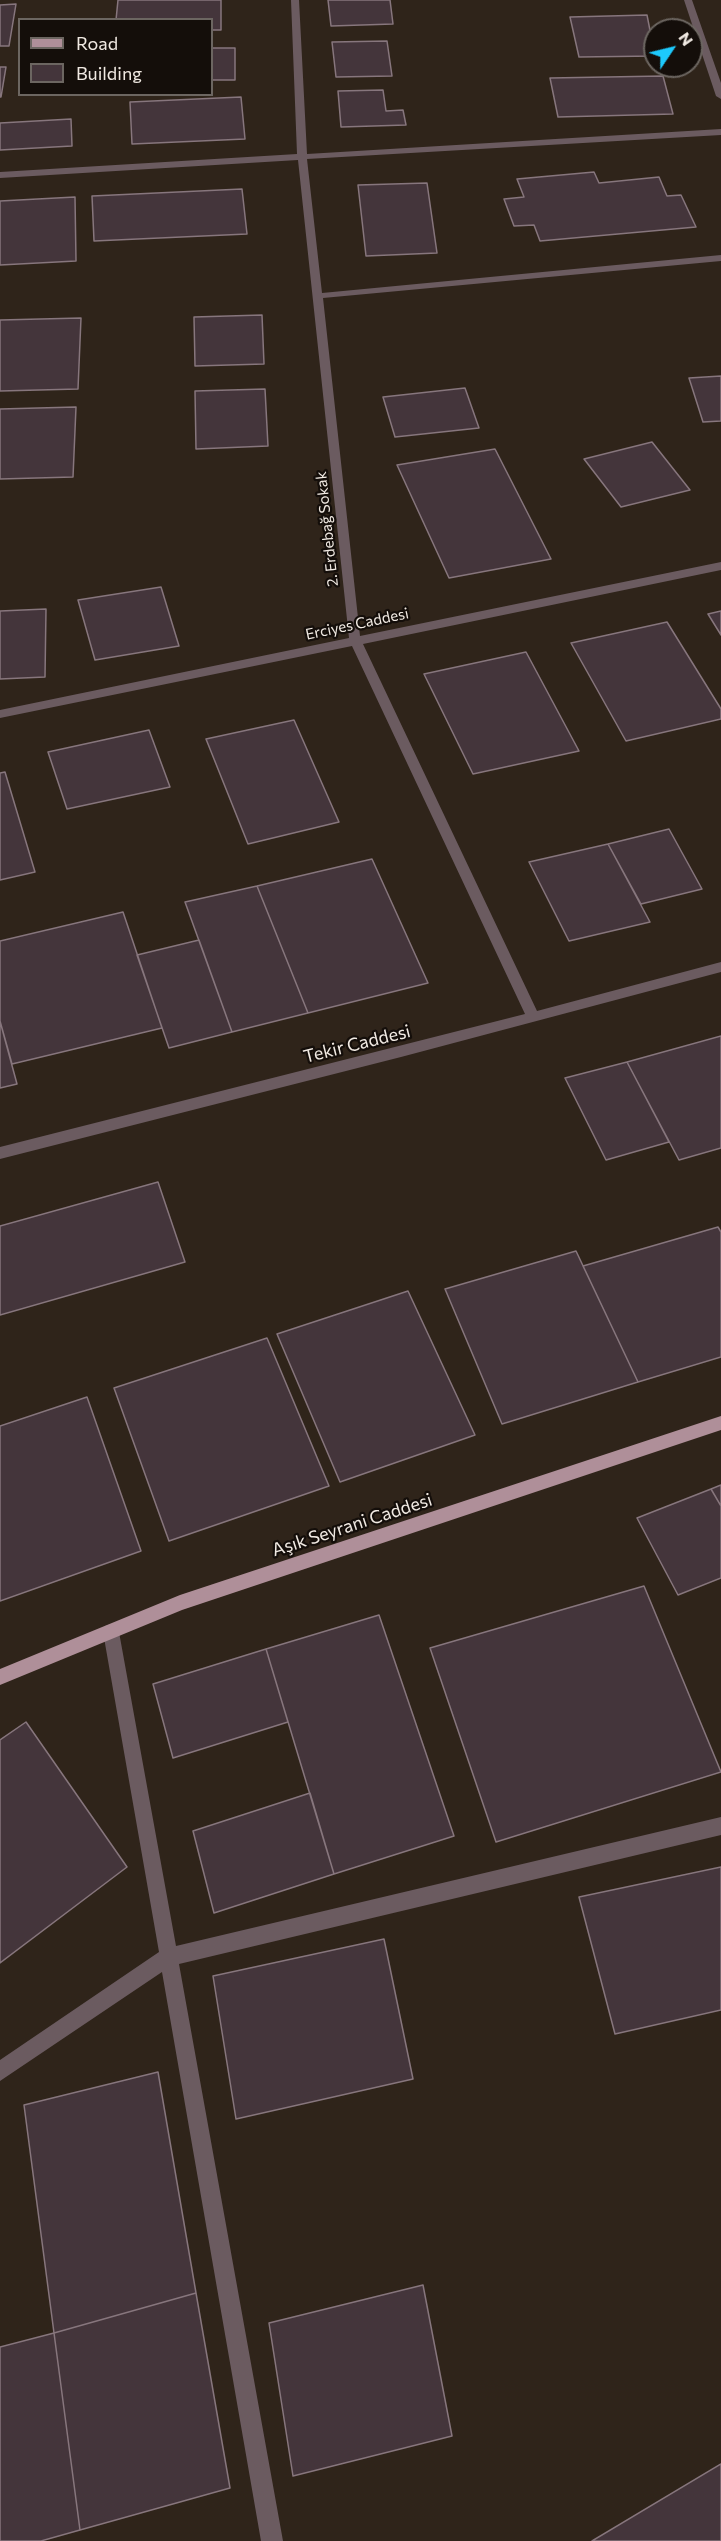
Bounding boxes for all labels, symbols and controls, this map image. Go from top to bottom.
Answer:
legend [18,18,213,96]
north arrow [643,18,703,78]
text: N [675,28,698,49]
text: Road [76,32,118,54]
text: Building [76,62,142,84]
street label: 2. Erdebağ Sokak [312,471,342,587]
street label: Erciyes Caddesi [304,604,410,644]
street label: Tekir Caddesi [301,1020,413,1068]
street label: Aşık Seyrani Caddesi [269,1489,435,1561]

